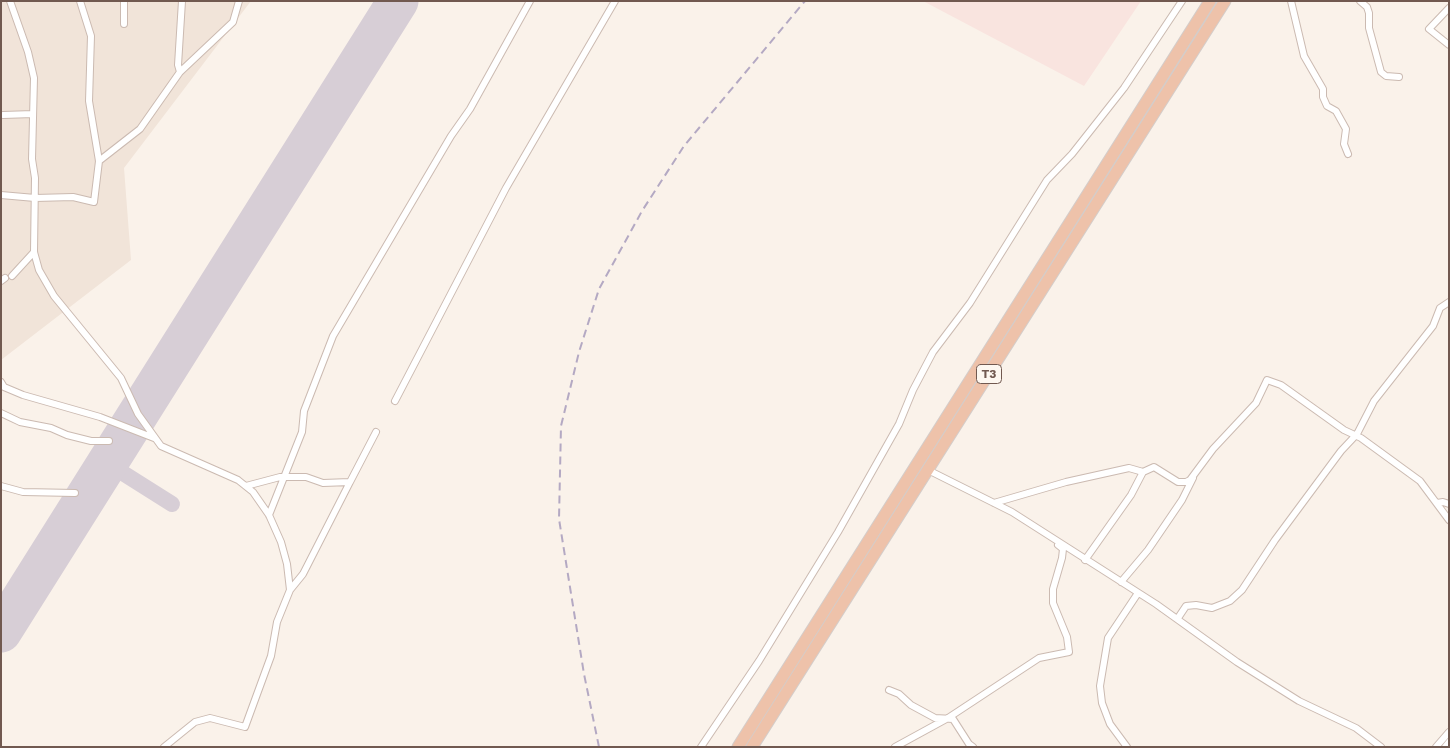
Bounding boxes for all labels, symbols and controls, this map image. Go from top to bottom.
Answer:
road number: T3 [976,364,1002,384]

